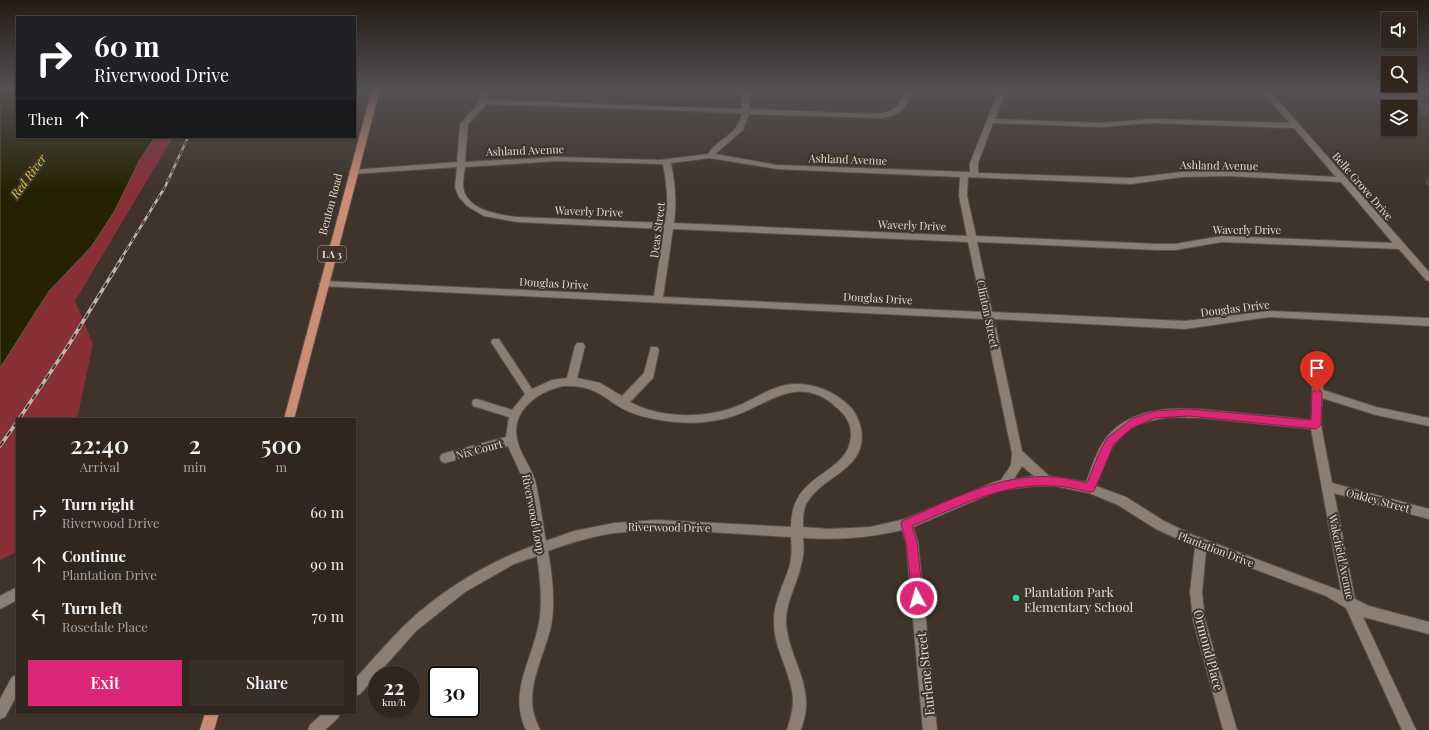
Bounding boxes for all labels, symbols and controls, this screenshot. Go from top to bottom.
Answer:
map controls [1381,12,1417,136]
button: sound [1381,12,1417,48]
text: 60 m [94,27,160,64]
icon: right [28,32,80,84]
button: search [1381,56,1417,92]
text: Riverwood Drive [94,63,229,87]
button: layers [1381,100,1417,136]
icon: ahead [71,108,93,130]
text: Then [28,109,63,129]
street label: Ashland Avenue [484,141,565,159]
street label: Belle Grove Drive [1329,149,1397,224]
water label: Red River [6,150,50,202]
street label: Ashland Avenue [807,150,888,168]
street label: Ashland Avenue [1179,157,1259,173]
street label: Benton Road [315,171,346,236]
street label: Deas Street [646,201,668,259]
street label: Waverly Drive [554,202,624,220]
street label: Waverly Drive [877,216,947,234]
street label: Waverly Drive [1212,222,1282,237]
road number: LA 3 [318,246,346,262]
street label: Douglas Drive [519,274,589,292]
street label: Clinton Street [973,279,1003,350]
street label: Douglas Drive [843,289,913,307]
street label: Douglas Drive [1200,296,1271,320]
pin [1300,351,1334,392]
icon: arrive [1306,357,1328,379]
text: 22:40 [70,428,129,460]
text: 2 [189,428,201,460]
text: 500 [261,428,302,460]
street label: Nix Court [454,436,504,462]
text: Arrival [80,458,120,475]
text: min [183,458,206,475]
text: m [275,458,287,475]
street label: Riverwood Loop [519,473,549,555]
street label: Oakley Street [1344,484,1412,516]
text: Turn right [62,494,135,514]
icon: right [28,501,50,523]
text: 60 m [310,502,344,522]
street label: Wakefield Avenue [1325,512,1358,601]
text: Riverwood Drive [62,514,160,531]
street label: Riverwood Drive [628,519,711,535]
street label: Plantation Drive [1176,528,1257,571]
text: Continue [62,546,126,566]
icon: ahead [28,553,50,575]
text: 90 m [310,554,344,574]
text: Plantation Drive [62,566,157,583]
position arrow [896,577,938,619]
place label: Plantation Park Elementary School [1024,583,1133,615]
marker: Plantation Park Elementary School [1011,593,1021,603]
text: Turn left [62,598,123,618]
icon: left [28,605,50,627]
text: 70 m [312,606,344,626]
street label: Ormond Place [1190,608,1228,693]
text: Rosedale Place [62,618,148,635]
street label: Eurlene Street [912,631,938,716]
button: Exit [28,660,182,706]
button: Share [190,660,344,706]
speed limit sign: 30 [428,666,480,718]
text: 22 [384,673,404,700]
text: km/h [382,695,406,709]

